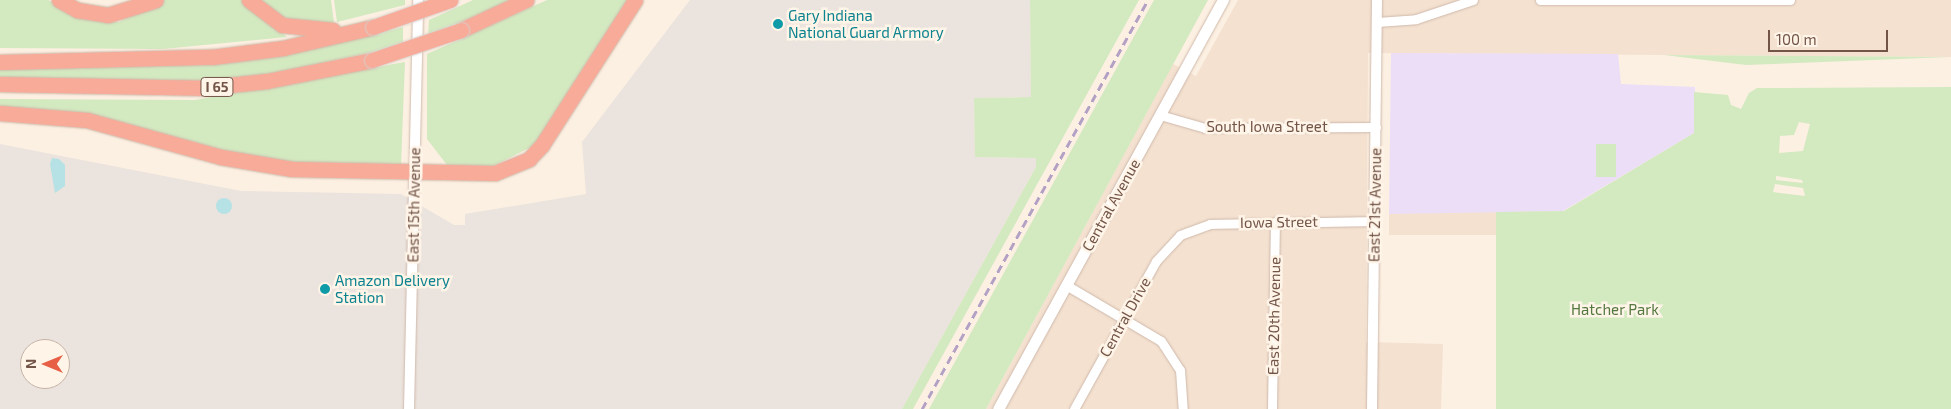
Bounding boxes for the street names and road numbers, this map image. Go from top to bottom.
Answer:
road number: I 65 [200,75,234,98]
street label: South Iowa Street [1206,118,1328,136]
street label: East 15th Avenue [404,147,424,263]
street label: East 21st Avenue [1365,148,1385,262]
street label: Central Avenue [1078,155,1144,255]
street label: Iowa Street [1240,212,1318,232]
street label: East 20th Avenue [1264,256,1284,376]
street label: Central Drive [1096,274,1154,360]

